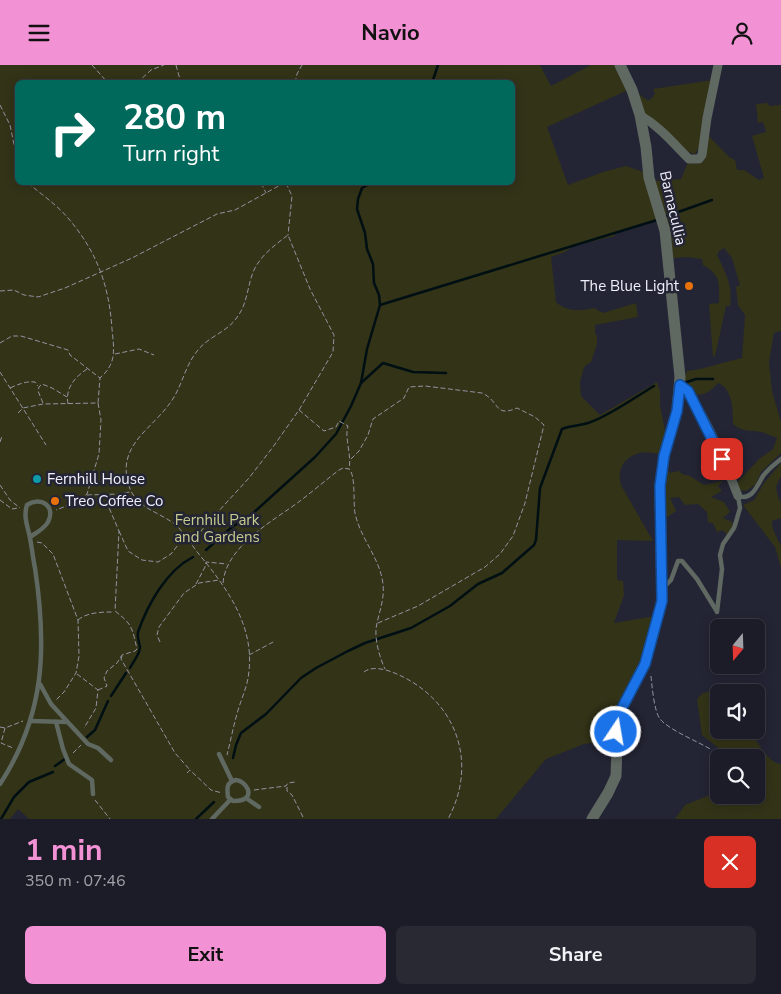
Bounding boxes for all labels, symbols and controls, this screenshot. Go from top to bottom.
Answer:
text: Navio [361,18,420,48]
icon: menu [25,19,53,47]
icon: person [728,19,756,47]
text: 280 m [123,94,226,141]
icon: right [40,100,105,165]
text: Turn right [123,139,219,169]
street label: Barnacullia [655,169,691,247]
place label: The Blue Light [581,276,680,296]
marker: The Blue Light [683,280,695,292]
pin [701,438,743,480]
icon: arrive [708,445,736,473]
place label: Fernhill House [47,469,145,489]
marker: Fernhill House [31,473,43,485]
place label: Treo Coffee Co [65,491,163,511]
marker: Treo Coffee Co [49,495,61,507]
park label: Fernhill Park and Gardens [174,510,260,547]
north arrow [710,619,765,674]
map controls [710,619,765,804]
button: sound [710,684,765,739]
position arrow [589,705,641,757]
button: search [710,749,765,804]
text: 1 min [25,830,103,871]
button: close [704,836,756,888]
text: 350 m · 07:46 [25,870,126,892]
button: Exit [25,926,386,984]
button: Share [396,926,756,984]

